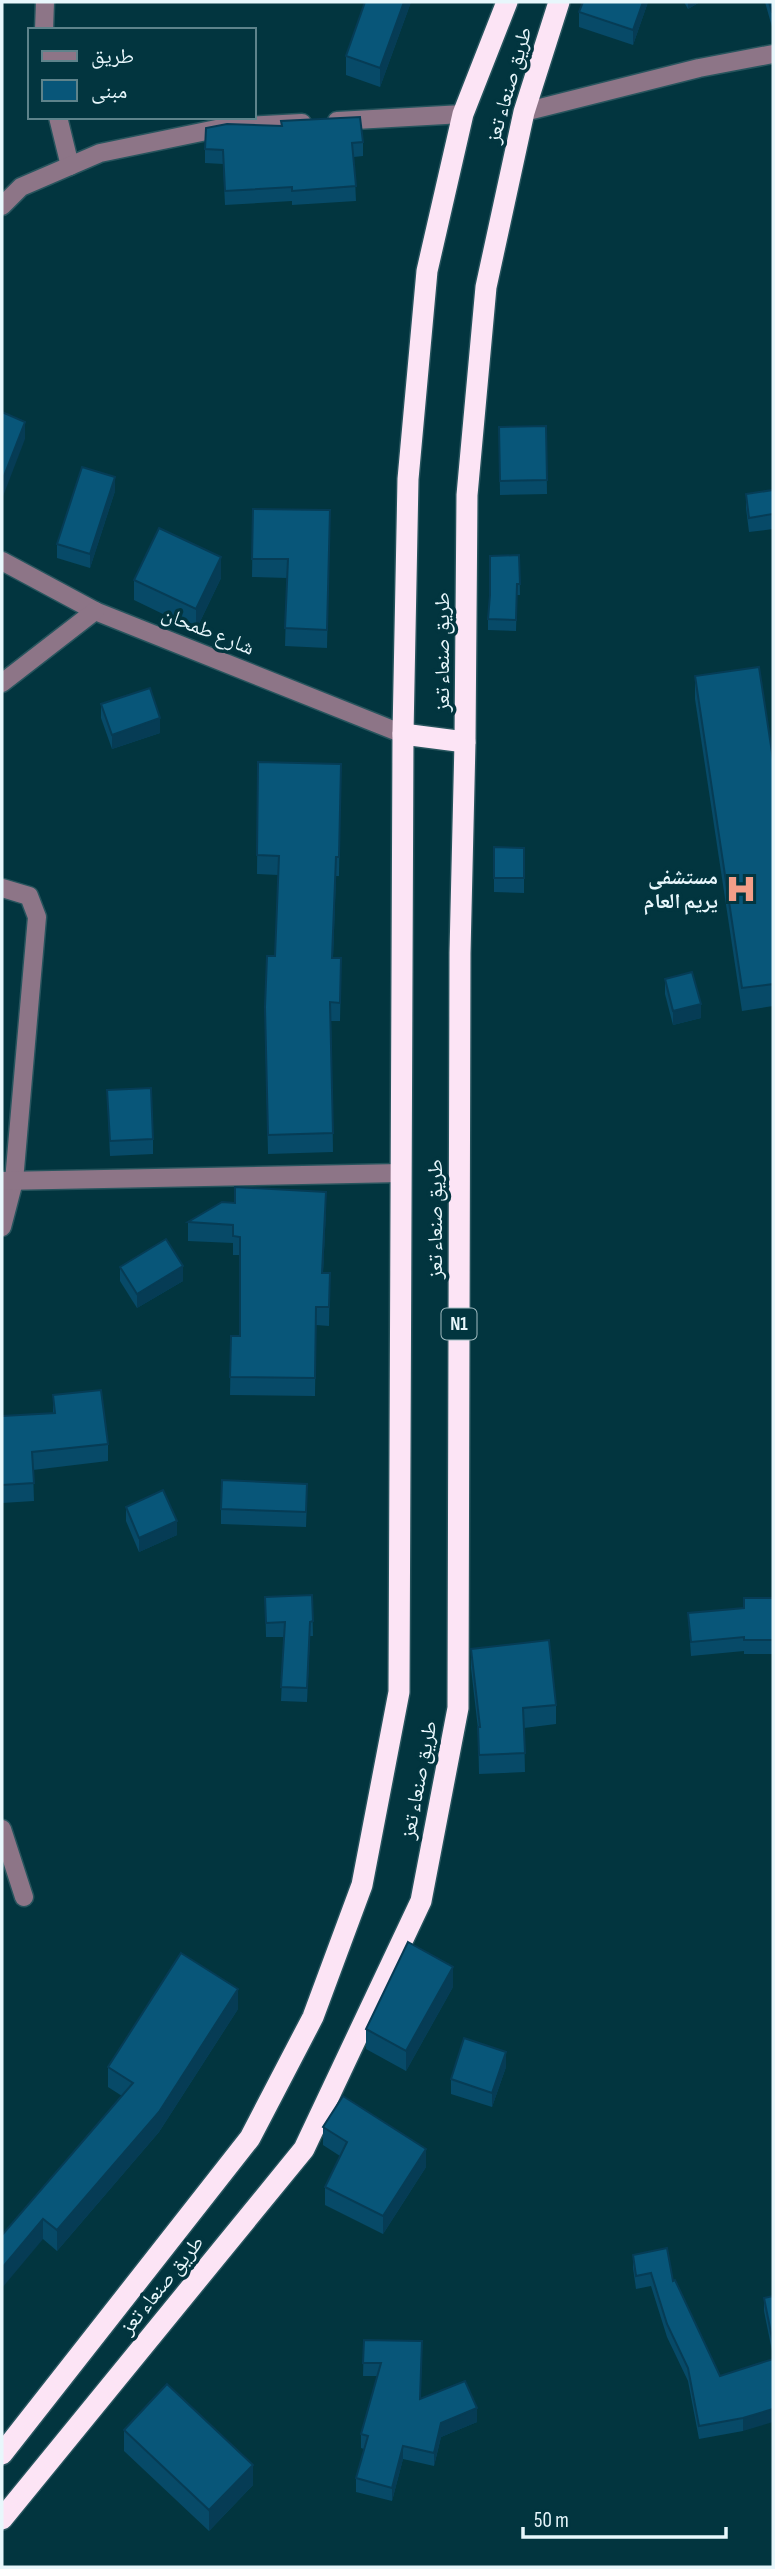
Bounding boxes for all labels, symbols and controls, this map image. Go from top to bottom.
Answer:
street label: طريق صنعاء تعز [480,24,538,147]
legend [28,28,256,119]
text: طريق [91,44,134,69]
text: مبنى [91,79,127,104]
street label: طريق صنعاء تعز [430,592,455,713]
street label: شارع طمحان [158,601,258,661]
place label: مستشفى يريم العام [644,865,718,915]
hospital icon: مستشفى يريم العام [724,872,758,906]
street label: طريق صنعاء تعز [423,1159,448,1280]
road number: N1 [442,1308,476,1340]
street label: طريق صنعاء تعز [395,1719,443,1842]
street label: طريق صنعاء تعز [114,2231,209,2340]
scale bar [523,2496,726,2540]
text: 50 m [534,2508,569,2533]

